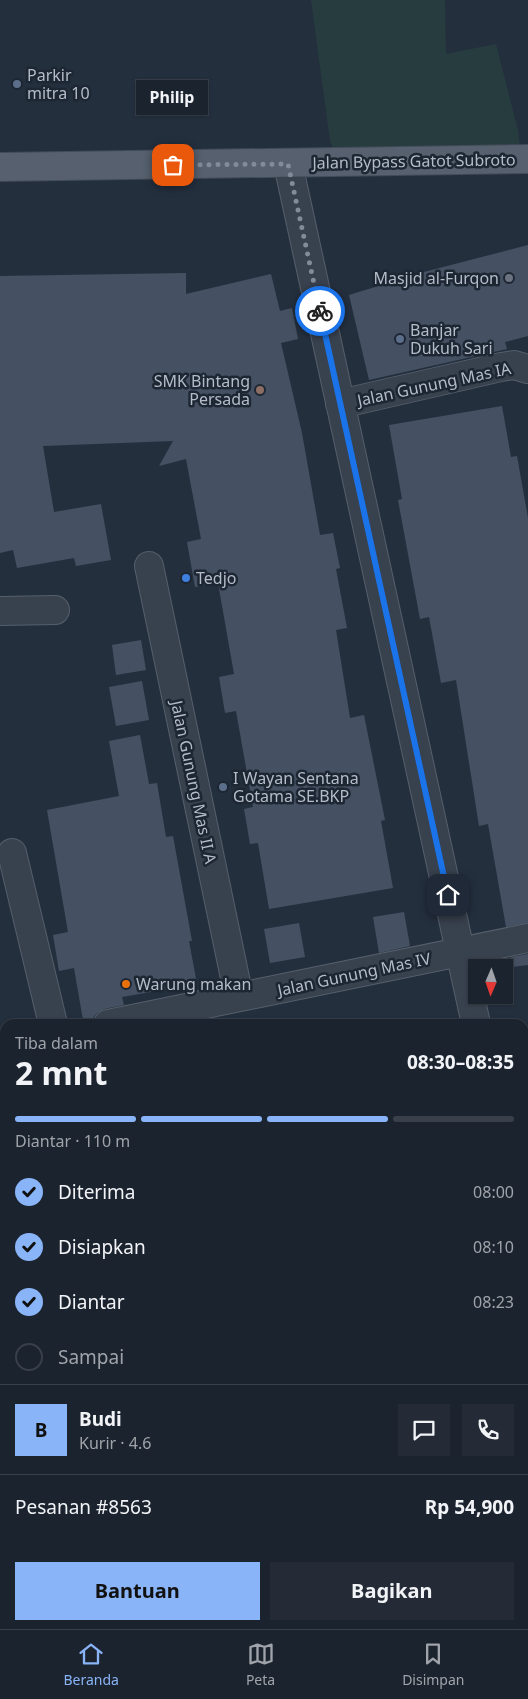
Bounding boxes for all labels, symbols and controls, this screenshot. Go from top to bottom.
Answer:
place label: Parkir mitra 10 [27,64,90,104]
marker: Parkir mitra 10 [11,78,23,90]
callout: Philip [137,80,209,115]
text: Philip [150,86,194,108]
pin [152,144,194,186]
street label: Jalan Bypass Gatot Subroto [310,148,516,174]
icon: bag [159,151,187,179]
place label: Masjid al-Furqon [373,267,499,289]
marker: Masjid al-Furqon [503,272,515,284]
courier [295,286,345,336]
icon: bike [306,297,334,325]
place label: Banjar Dukuh Sari [410,319,493,359]
marker: Banjar Dukuh Sari [394,333,406,345]
street label: Jalan Gunung Mas IA [353,357,514,411]
place label: SMK Bintang Persada [154,370,250,410]
marker: SMK Bintang Persada [254,384,266,396]
place label: Tedjo [196,567,236,589]
marker: Tedjo [180,572,192,584]
street label: Jalan Gunung Mas II A [166,696,222,866]
place label: I Wayan Sentana Gotama SE.BKP [233,767,359,807]
marker: I Wayan Sentana Gotama SE.BKP [217,781,229,793]
pin [427,874,469,916]
icon: home [434,881,462,909]
street label: Jalan Gunung Mas IV [273,947,433,1001]
north arrow [468,959,512,1004]
map controls [468,959,513,1004]
place label: Warung makan [136,973,251,995]
marker: Warung makan [120,978,132,990]
text: Tiba dalam [15,1032,98,1054]
text: 08:30–08:35 [407,1049,514,1075]
text: 2 mnt [15,1051,108,1094]
text: Diantar · 110 m [15,1130,130,1152]
icon: check [15,1178,43,1206]
text: Diterima [58,1179,136,1205]
text: 08:00 [473,1181,514,1203]
icon: check [15,1233,43,1261]
text: Disiapkan [58,1234,146,1260]
text: 08:10 [473,1236,514,1258]
icon: check [15,1288,43,1316]
text: Diantar [58,1289,125,1315]
text: 08:23 [473,1291,514,1313]
text: Sampai [58,1344,124,1370]
button: chat [398,1404,450,1456]
button: phone [462,1404,514,1456]
text: Budi [79,1406,122,1432]
text: B [35,1417,47,1443]
text: Kurir · 4.6 [79,1432,151,1454]
text: Pesanan #8563 [15,1494,152,1520]
text: Rp 54,900 [425,1494,514,1520]
button: Bantuan [15,1562,260,1620]
button: Bagikan [270,1562,514,1620]
tab: Beranda [63,1640,119,1689]
tab: Peta [246,1640,275,1689]
tab: Disimpan [402,1640,464,1689]

